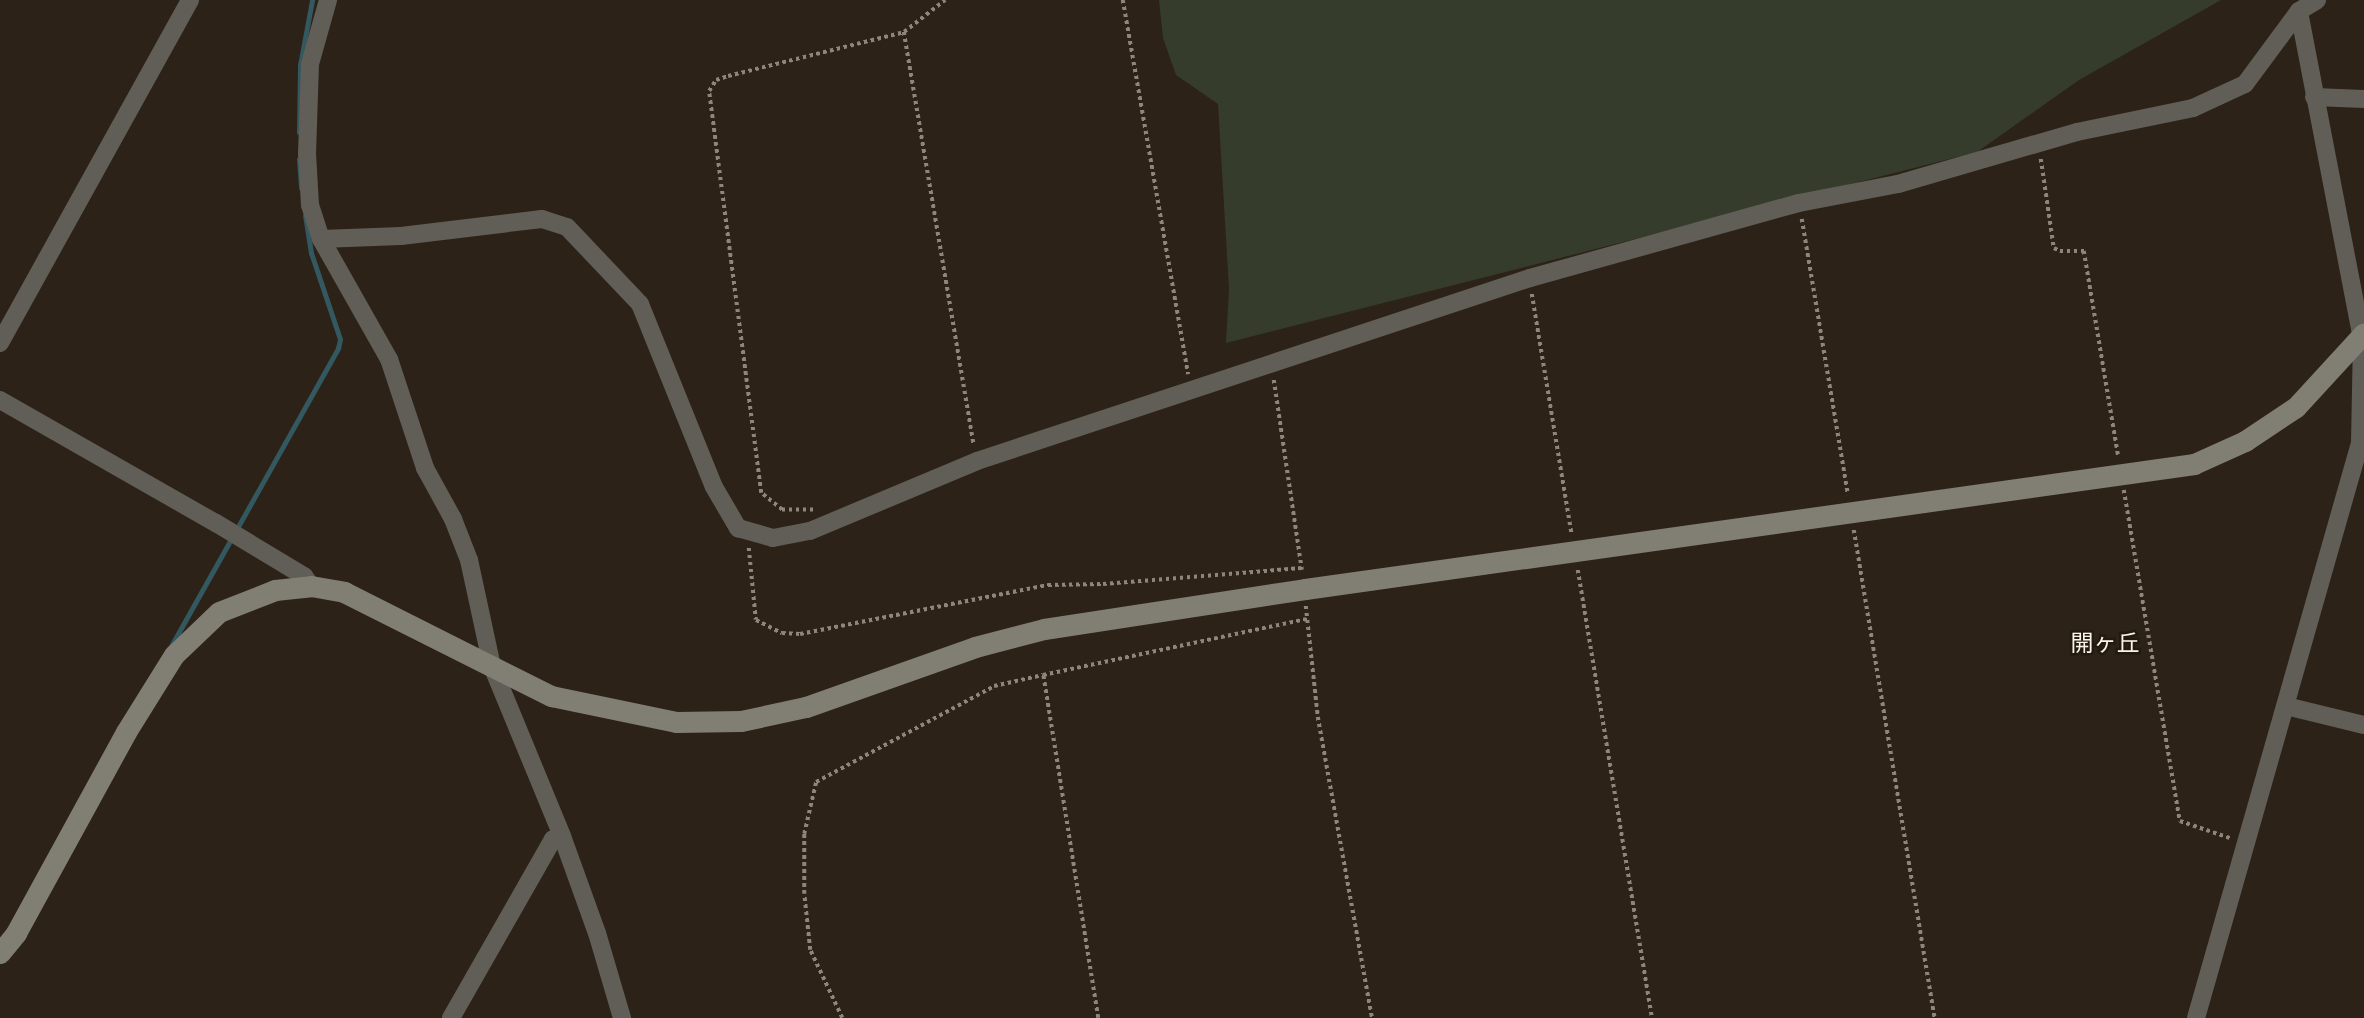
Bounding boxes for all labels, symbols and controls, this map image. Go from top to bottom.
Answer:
district label: 開ヶ丘 [2071,629,2139,657]

